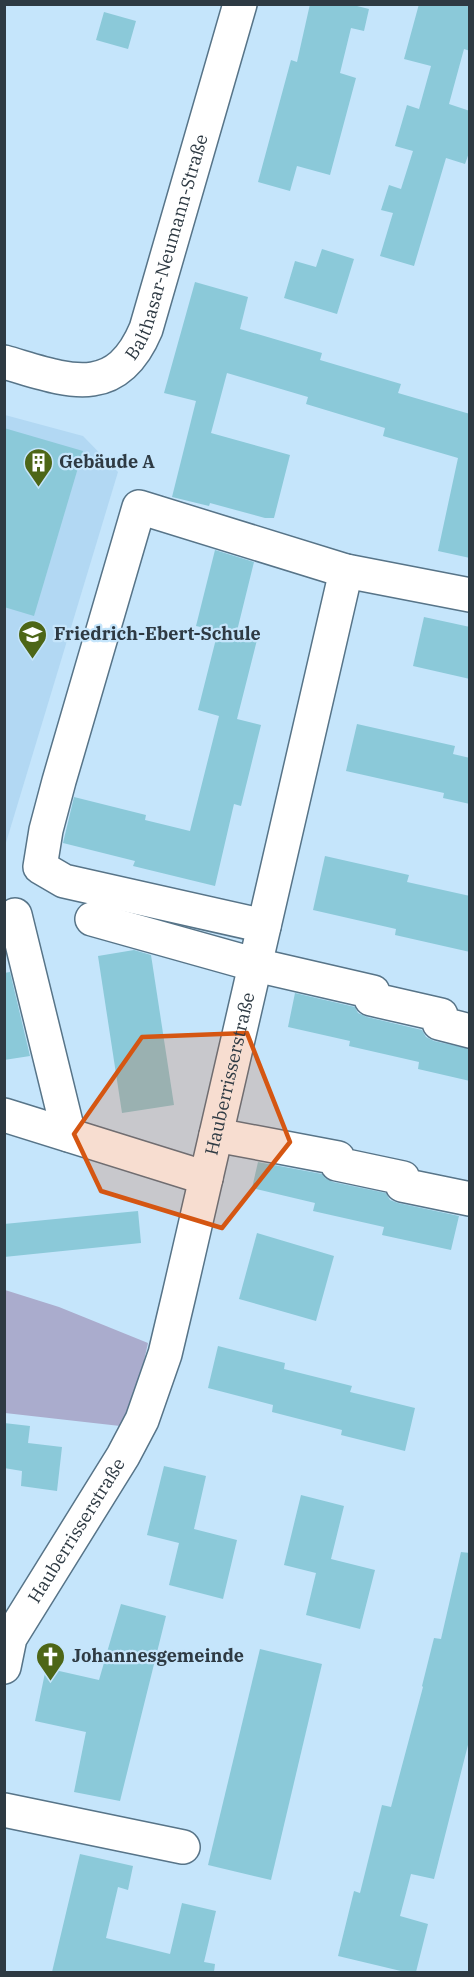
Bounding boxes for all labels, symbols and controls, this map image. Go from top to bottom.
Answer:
street label: Balthasar-Neumann-Straße [120,131,213,364]
building icon: Gebäude A [22,446,54,488]
place label: Gebäude A [59,450,155,473]
school or university icon: Friedrich-Ebert-Schule [17,618,49,660]
place label: Friedrich-Ebert-Schule [54,622,261,645]
street label: Hauberrisserstraße [200,990,259,1157]
street label: Hauberrisserstraße [23,1454,130,1607]
church icon: Johannesgemeinde [35,1640,67,1682]
place label: Johannesgemeinde [72,1644,244,1667]

